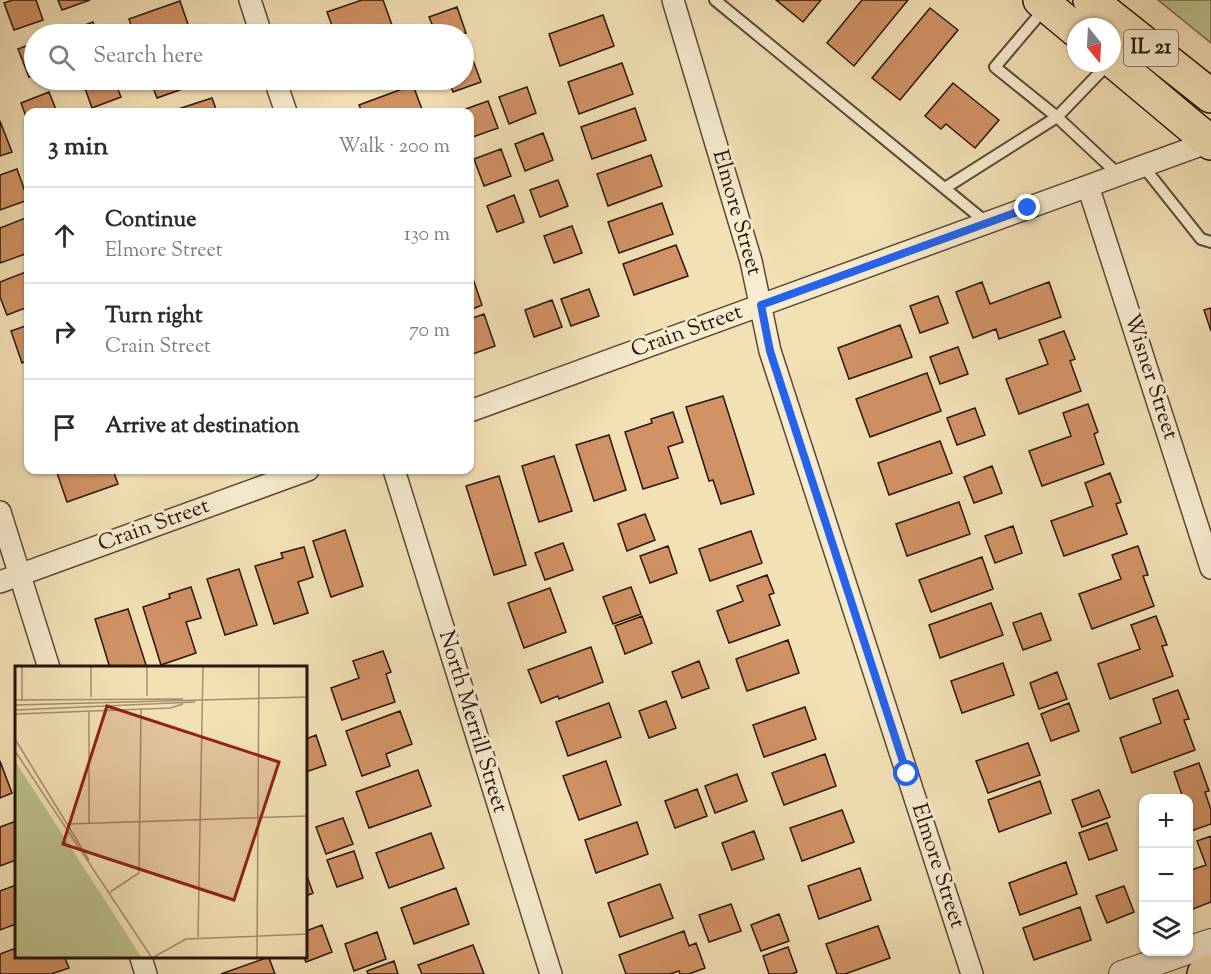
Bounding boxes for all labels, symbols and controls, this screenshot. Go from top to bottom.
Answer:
north arrow [1067,18,1121,72]
search box [24,24,474,90]
road number: IL 21 [1124,30,1178,66]
icon: search [45,41,78,74]
text: Search here [93,41,203,73]
text: 3 min [48,129,108,166]
text: Walk · 200 m [338,133,450,162]
street label: Elmore Street [703,146,769,280]
route end [1014,194,1040,220]
text: Continue [105,205,196,237]
icon: ahead [48,219,81,252]
text: 130 m [404,221,450,250]
text: Elmore Street [105,237,223,266]
street label: Crain Street [627,297,748,367]
text: Turn right [105,301,202,333]
street label: Wisner Street [1115,310,1186,445]
icon: right [48,315,81,348]
text: 70 m [409,317,450,346]
text: Crain Street [105,333,211,362]
icon: arrive [48,411,81,444]
text: Arrive at destination [105,411,300,443]
street label: Crain Street [94,491,215,561]
street label: North Merrill Street [429,627,515,818]
inset map [15,666,308,959]
route start [893,760,919,786]
map controls [1139,794,1193,956]
button: + [1139,794,1193,848]
street label: Elmore Street [902,800,972,933]
button: − [1139,848,1193,902]
button: layers [1139,902,1193,956]

